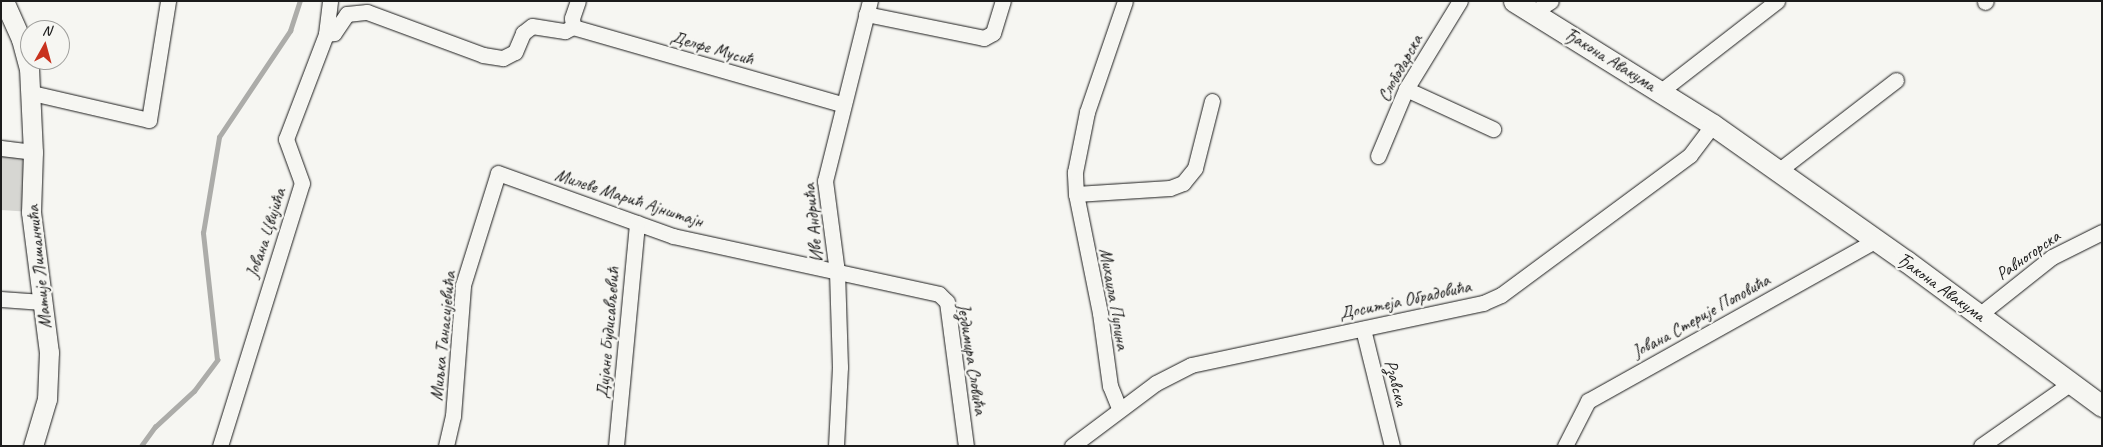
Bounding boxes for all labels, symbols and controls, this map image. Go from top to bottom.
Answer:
north arrow [20,20,70,70]
text: N [41,22,52,40]
street label: Ђакона Авакума [1561,23,1659,95]
street label: Делфе Мусић [668,26,756,70]
street label: Слободарска [1373,31,1427,105]
street label: Милеве Марић Ајнштајн [552,164,706,232]
street label: Иве Андрића [798,183,828,263]
street label: Јована Цвијића [241,186,291,280]
street label: Матије Лишанчића [22,205,56,329]
street label: Равногорска [1992,225,2064,285]
street label: Михаила Пупина [1094,246,1134,352]
street label: Ђакона Авакума [1893,248,1989,326]
street label: Дијане Будисављевић [591,266,625,400]
street label: Јована Стерије Поповића [1629,269,1773,363]
street label: Миљка Танасијевића [426,271,460,401]
street label: Доситеја Обрадовића [1337,275,1473,325]
street label: Јездимира Словића [952,301,992,417]
street label: Рзавска [1380,358,1412,408]

